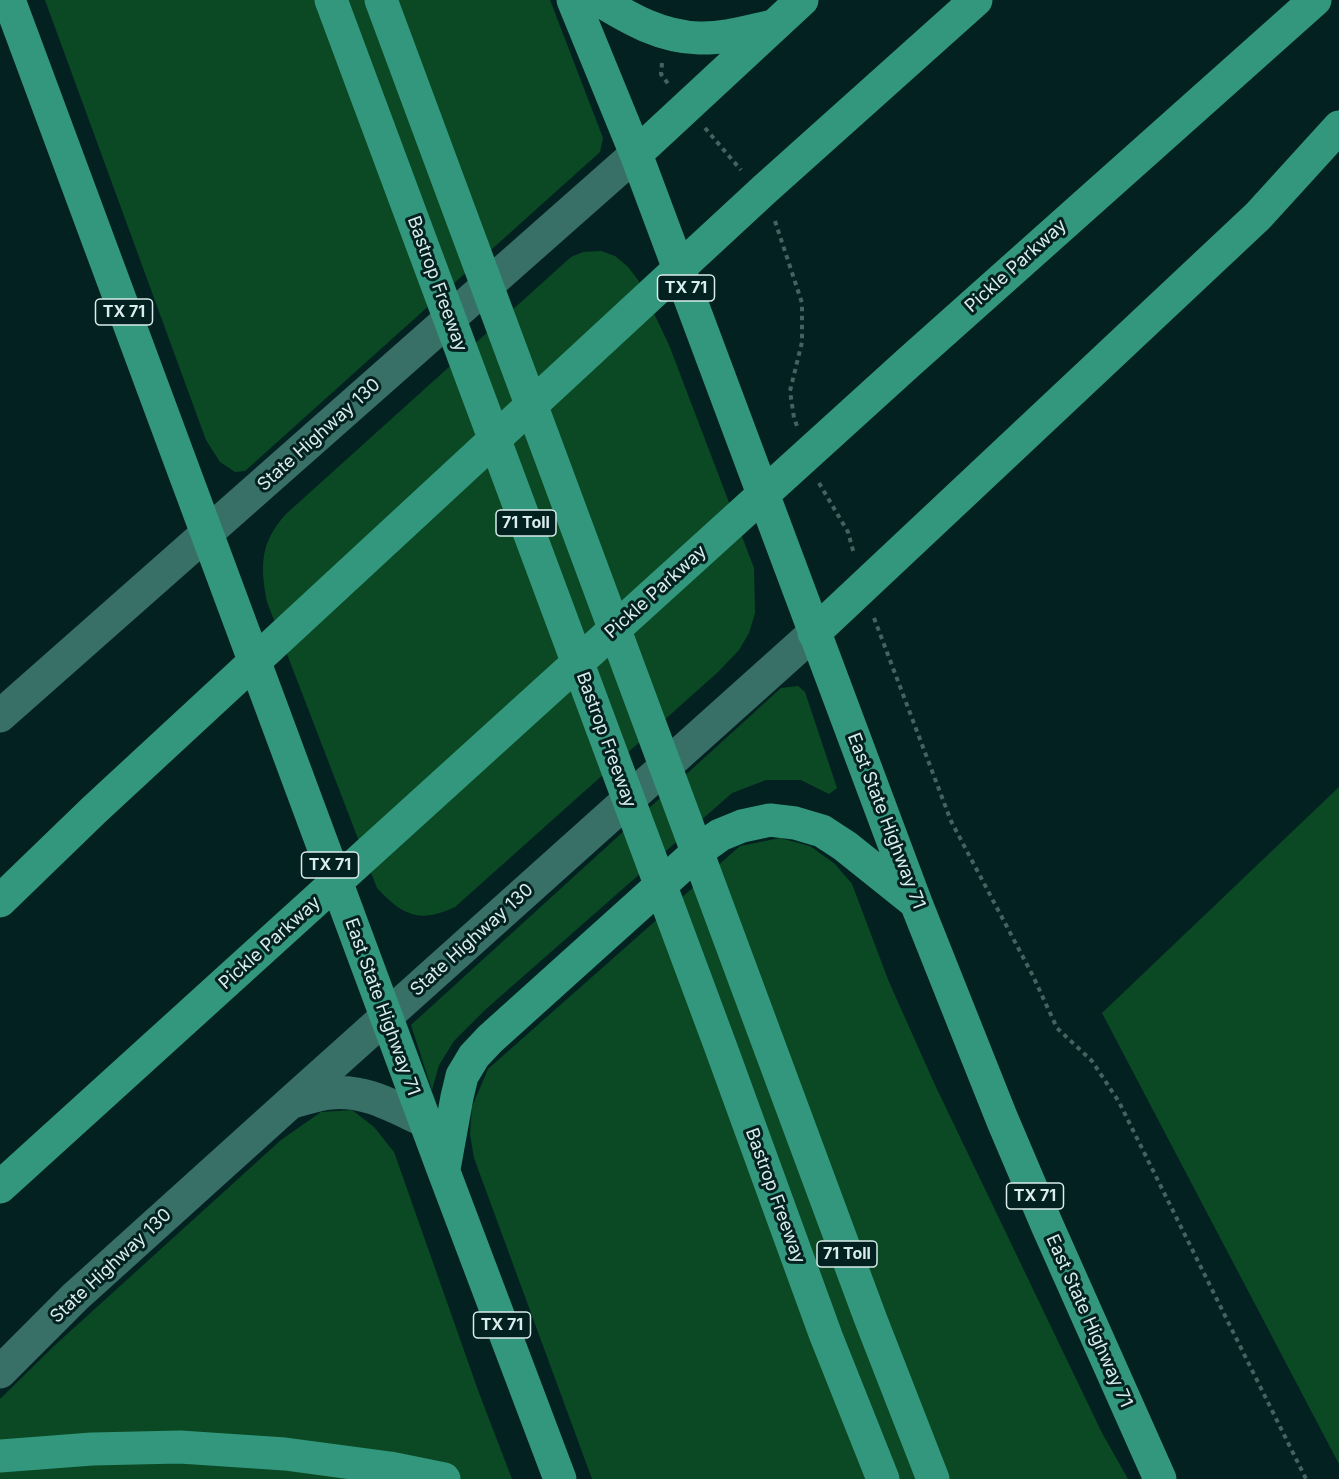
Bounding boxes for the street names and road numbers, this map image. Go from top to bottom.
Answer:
street label: Bastrop Freeway [402,213,472,355]
street label: Pickle Parkway [961,215,1071,317]
road number: TX 71 [658,275,714,301]
road number: TX 71 [96,299,152,325]
street label: State Highway 130 [253,374,385,496]
road number: 71 Toll [496,510,556,536]
street label: Pickle Parkway [601,541,711,643]
street label: Bastrop Freeway [571,669,641,811]
street label: East State Highway 71 [842,730,930,912]
road number: TX 71 [302,852,358,878]
street label: State Highway 130 [406,879,538,1001]
street label: Pickle Parkway [215,892,325,994]
street label: East State Highway 71 [340,915,424,1099]
street label: Bastrop Freeway [740,1125,810,1267]
road number: TX 71 [1006,1183,1064,1209]
street label: State Highway 130 [46,1204,176,1328]
street label: East State Highway 71 [1041,1231,1137,1411]
road number: 71 Toll [817,1241,877,1267]
road number: TX 71 [474,1312,530,1338]

